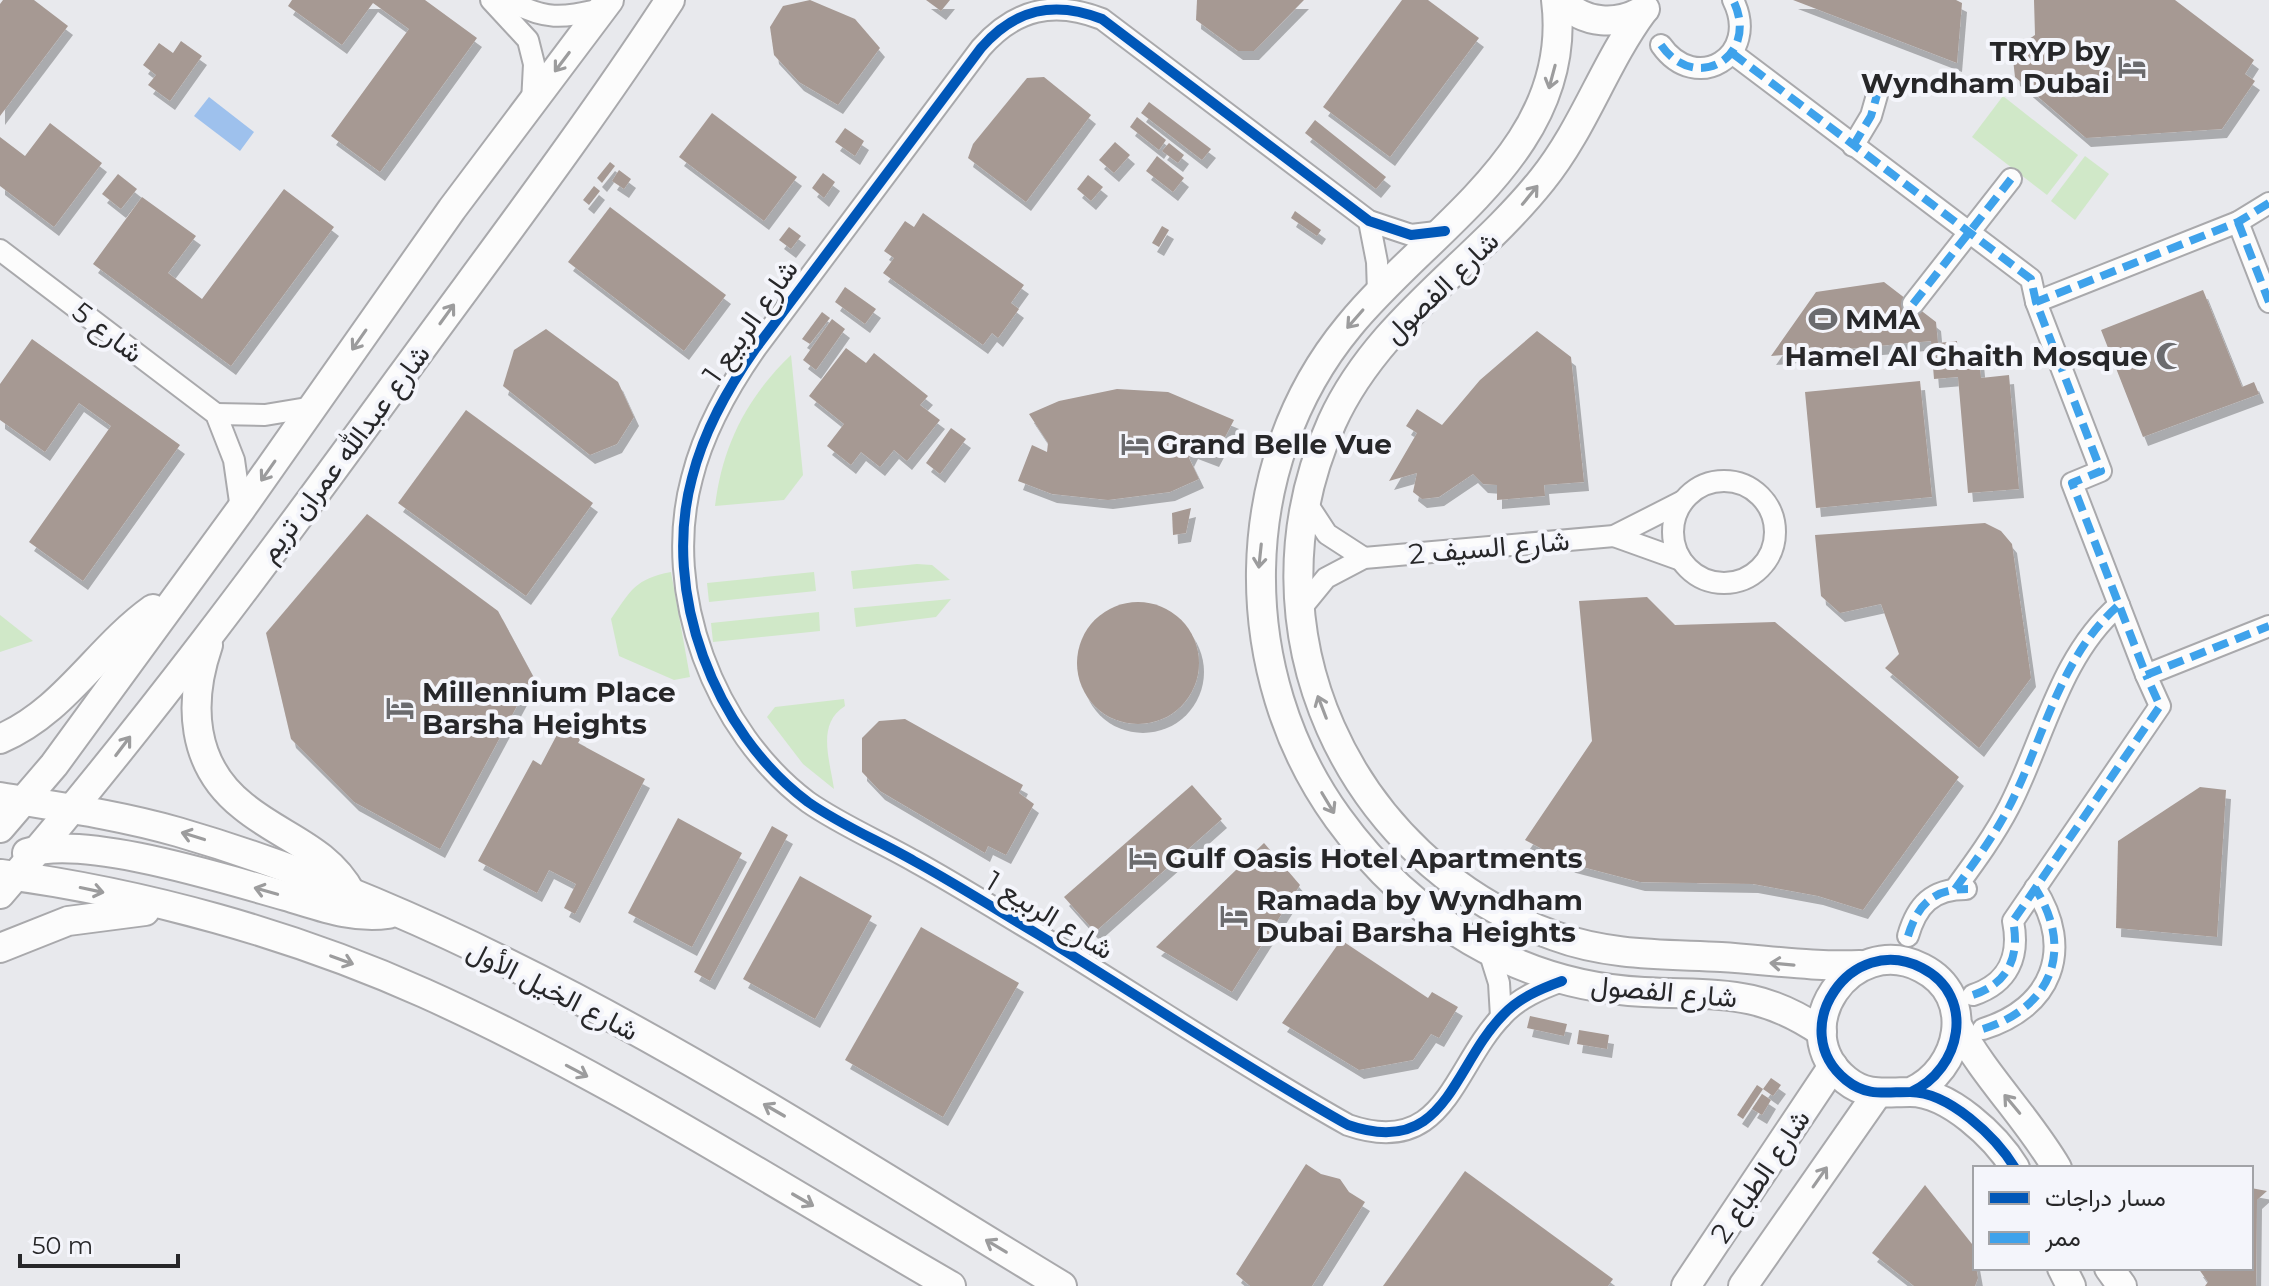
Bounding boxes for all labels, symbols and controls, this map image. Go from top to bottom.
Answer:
place label: TRYP by Wyndham Dubai [1861,34,2110,100]
one-way arrow [554,51,571,73]
hotel icon: TRYP by Wyndham Dubai [2117,52,2147,82]
one-way arrow [1543,64,1558,90]
one-way arrow [1521,185,1539,206]
street label: شارع الفصول [1376,224,1507,352]
street label: شارع الربيع 1 [695,253,807,391]
street label: شارع 5 [65,294,150,371]
place label: MMA [1845,302,1920,336]
one-way arrow [438,304,455,326]
sports icon: MMA [1808,304,1838,334]
one-way arrow [1346,309,1364,329]
one-way arrow [351,328,367,351]
street label: شارع عبدالله عمران تريم [251,337,439,570]
place label: Hamel Al Ghaith Mosque [1785,339,2148,373]
mosque icon: Hamel Al Ghaith Mosque [2155,341,2185,371]
place label: Grand Belle Vue [1157,427,1392,461]
hotel icon: Grand Belle Vue [1120,429,1150,459]
one-way arrow [260,459,276,481]
street label: شارع السيف 2 [1407,523,1571,573]
one-way arrow [1252,542,1267,569]
place label: Millennium Place Barsha Heights [422,675,676,741]
hotel icon: Millennium Place Barsha Heights [385,693,415,723]
one-way arrow [1314,695,1328,720]
one-way arrow [114,736,131,757]
one-way arrow [1321,790,1336,814]
one-way arrow [180,828,206,843]
place label: Gulf Oasis Hotel Apartments [1165,841,1583,875]
hotel icon: Gulf Oasis Hotel Apartments [1128,843,1158,873]
street label: شارع الربيع 1 [979,864,1120,969]
one-way arrow [254,883,280,898]
place label: Ramada by Wyndham Dubai Barsha Heights [1256,883,1583,949]
one-way arrow [79,884,104,899]
hotel icon: Ramada by Wyndham Dubai Barsha Heights [1219,901,1249,931]
street label: شارع الخيل الأول [461,932,644,1049]
one-way arrow [329,954,354,968]
one-way arrow [1769,956,1796,971]
street label: شارع الفصول [1589,968,1738,1016]
one-way arrow [564,1064,588,1080]
one-way arrow [2003,1095,2021,1115]
one-way arrow [763,1102,786,1118]
street label: شارع الطباع 2 [1703,1103,1819,1250]
one-way arrow [1812,1166,1828,1188]
legend [1973,1166,2253,1270]
text: مسار دراجات [2045,1183,2166,1213]
one-way arrow [790,1193,814,1208]
scale bar [20,1218,178,1268]
text: ممر [2044,1223,2081,1253]
text: 50 m [32,1231,93,1260]
one-way arrow [985,1237,1008,1253]

